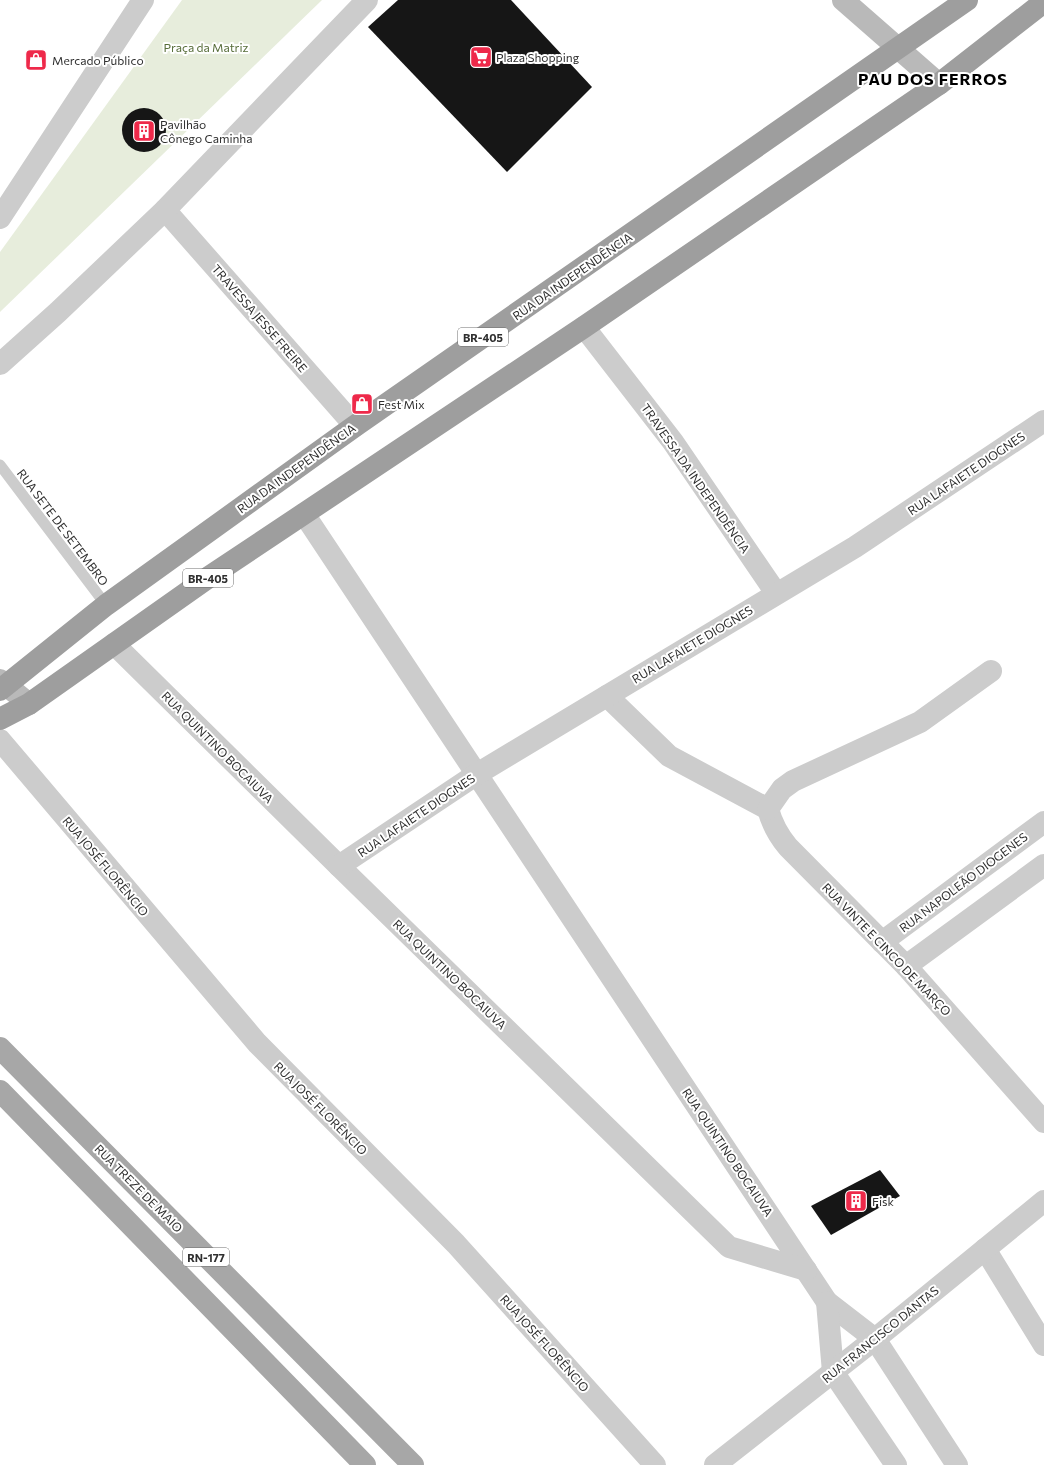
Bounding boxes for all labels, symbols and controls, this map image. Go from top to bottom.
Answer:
park label: Praça da Matriz [164,40,248,54]
supermarket icon: Plaza Shopping [468,44,494,70]
shop icon: Mercado Público [23,47,49,73]
place label: Plaza Shopping [496,50,580,64]
place label: Mercado Público [52,53,144,67]
district label: PAU DOS FERROS [858,69,1008,88]
place label: Pavilhão Cônego Caminha [160,117,253,145]
building icon: Pavilhão Cônego Caminha [131,118,157,144]
street label: RUA DA INDEPENDÊNCIA [510,229,634,323]
street label: TRAVESSA JESSE FREIRE [209,261,310,375]
road number: BR-405 [458,328,508,346]
shop icon: Fest Mix [349,391,375,417]
place label: Fest Mix [378,397,425,411]
street label: TRAVESSA DA INDEPENDÊNCIA [639,401,753,555]
street label: RUA DA INDEPENDÊNCIA [234,420,358,516]
street label: RUA LAFAIETE DIOGNES [905,429,1027,517]
street label: RUA SETE DE SETEMBRO [15,466,111,588]
road number: BR-405 [183,569,233,587]
street label: RUA LAFAIETE DIOGNES [629,602,755,686]
street label: RUA QUINTINO BOCAIUVA [159,688,277,806]
street label: RUA LAFAIETE DIOGNES [355,771,477,859]
street label: RUA JOSÉ FLORÊNCIO [60,813,152,919]
street label: RUA NAPOLEÃO DIOGENES [896,829,1030,935]
street label: RUA VINTE E CINCO DE MARÇO [820,880,954,1018]
street label: RUA QUINTINO BOCAIUVA [391,916,509,1032]
street label: RUA JOSÉ FLORÊNCIO [271,1059,370,1158]
street label: RUA QUINTINO BOCAIUVA [680,1085,776,1219]
street label: RUA TREZE DE MAIO [92,1141,186,1235]
building icon: Fisk [843,1188,869,1214]
place label: Fisk [872,1194,894,1208]
road number: RN-177 [183,1248,229,1266]
street label: RUA FRANCISCO DANTAS [819,1283,941,1385]
street label: RUA JOSÉ FLORÊNCIO [497,1292,592,1395]

